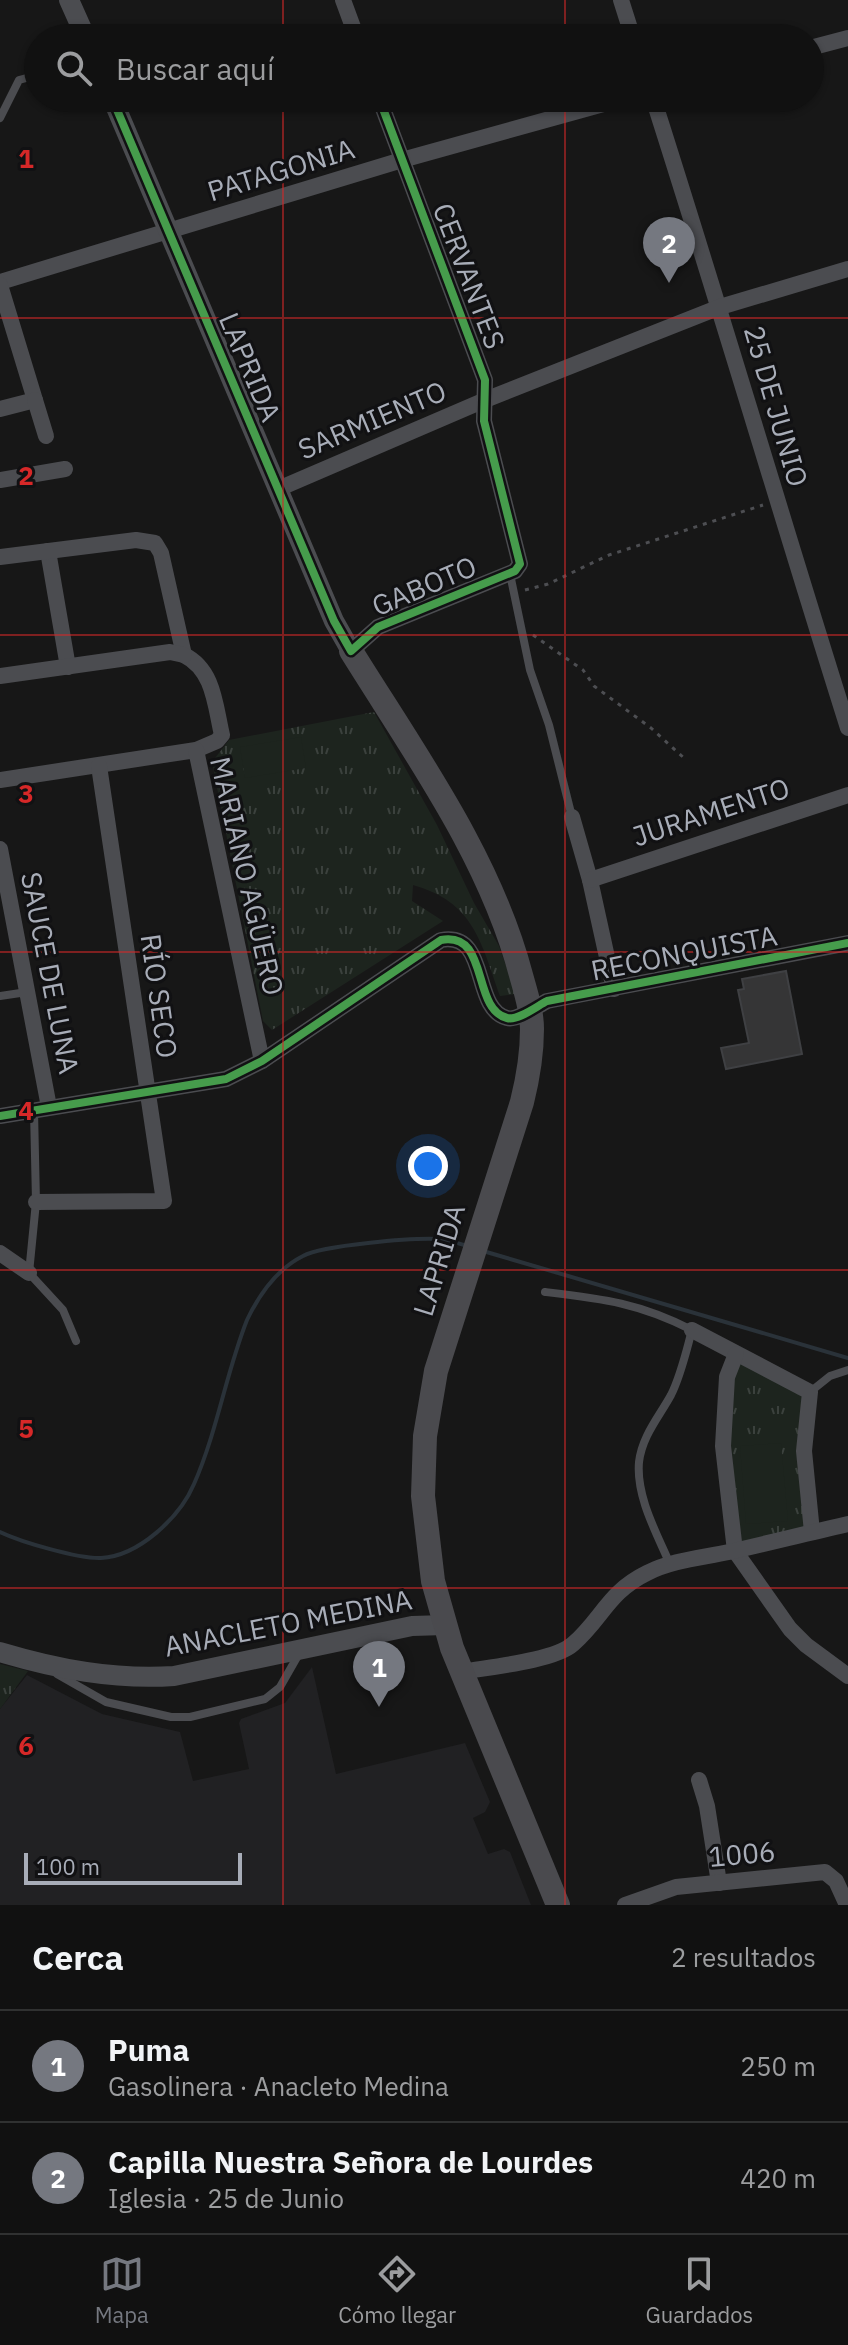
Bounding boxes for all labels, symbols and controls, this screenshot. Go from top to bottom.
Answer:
search box [24,24,824,112]
icon: search [52,46,96,90]
text: Buscar aquí [116,49,274,88]
street label: PATAGONIA [203,130,359,209]
text: 1 [18,141,34,175]
street label: CERVANTES [425,198,514,354]
pin: 2 [643,217,695,283]
street label: LAPRIDA [211,307,290,427]
street label: 25 DE JUNIO [736,321,817,491]
street label: SARMIENTO [292,372,452,467]
text: 2 [18,458,34,492]
street label: GABOTO [366,547,482,624]
street label: MARIANO AGÜERO [202,753,293,999]
street label: JURAMENTO [627,769,794,854]
text: 3 [18,776,34,810]
street label: SAUCE DE LUNA [13,869,88,1077]
street label: RECONQUISTA [588,916,780,989]
street label: RÍO SECO [132,931,187,1060]
text: 4 [18,1093,34,1127]
your location [408,1146,448,1186]
street label: LAPRIDA [404,1199,473,1320]
text: 5 [18,1411,34,1445]
street label: ANACLETO MEDINA [161,1580,415,1665]
pin: 1 [353,1641,405,1707]
text: 6 [18,1728,34,1762]
street label: 1006 [707,1832,777,1875]
scale bar [24,1849,242,1885]
text: 100 m [36,1852,100,1881]
text: Cerca [32,1935,124,1979]
text: 2 resultados [671,1940,816,1974]
text: Puma [108,2030,189,2069]
text: 1 [50,2049,66,2083]
text: 250 m [740,2049,816,2083]
text: Gasolinera · Anacleto Medina [108,2069,449,2103]
text: Capilla Nuestra Señora de Lourdes [108,2142,593,2181]
text: 2 [50,2161,66,2195]
text: 420 m [740,2161,816,2195]
text: Iglesia · 25 de Junio [108,2181,344,2215]
tab: Mapa [95,2252,149,2329]
tab: Cómo llegar [338,2252,456,2329]
tab: Guardados [646,2252,753,2329]

